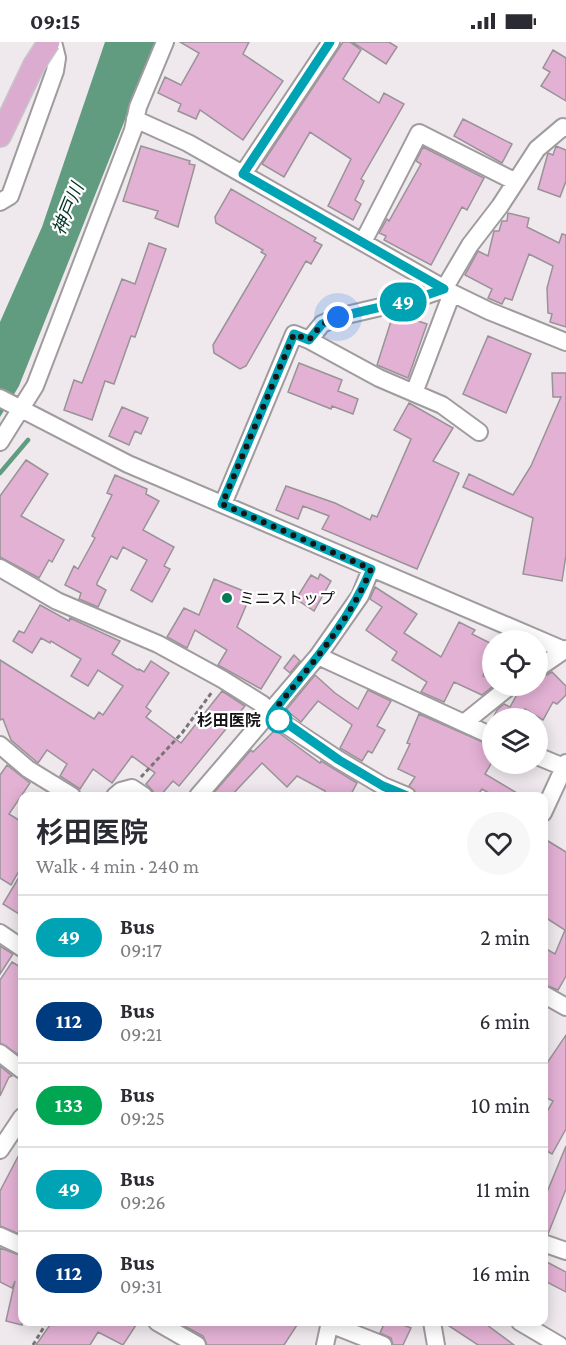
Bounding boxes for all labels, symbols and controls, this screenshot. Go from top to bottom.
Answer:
text: 09:15 [30,9,81,34]
water label: 神戸川 [49,178,88,238]
line badge: 49 [376,282,430,322]
text: 49 [392,290,414,314]
your location [323,302,353,332]
place label: ミニストップ [239,590,335,607]
marker: ミニストップ [220,591,234,605]
map controls [482,630,548,774]
button: locate [482,630,548,696]
marker: 杉田医院 [266,707,292,733]
button: layers [482,708,548,774]
place label: 杉田医院 [197,712,261,729]
button: heart [467,812,530,875]
text: 杉田医院 [36,817,148,848]
text: Walk · 4 min · 240 m [36,855,199,877]
text: Bus [120,914,154,939]
text: 49 [58,925,80,949]
text: 2 min [480,925,530,950]
text: 09:17 [120,939,162,961]
text: Bus [120,998,154,1023]
text: 112 [56,1009,82,1033]
text: 6 min [479,1009,530,1034]
text: 09:21 [120,1023,162,1045]
text: Bus [120,1082,154,1107]
text: 133 [55,1093,83,1117]
text: 10 min [471,1093,530,1118]
text: 09:25 [120,1107,165,1129]
text: Bus [120,1166,154,1191]
text: 49 [58,1177,80,1201]
text: 11 min [476,1177,530,1202]
text: 09:26 [120,1191,166,1213]
text: Bus [120,1250,154,1275]
text: 112 [56,1261,82,1285]
text: 16 min [472,1261,530,1286]
text: 09:31 [120,1275,162,1297]

